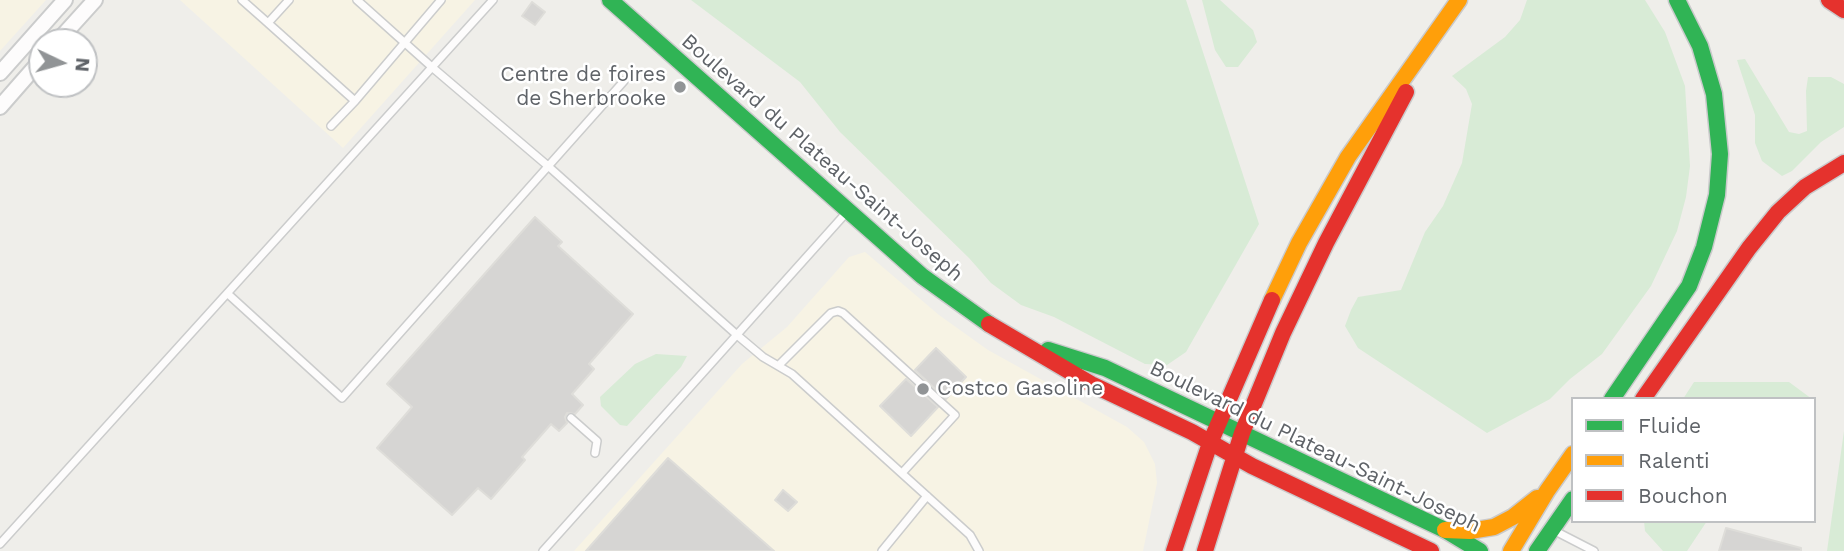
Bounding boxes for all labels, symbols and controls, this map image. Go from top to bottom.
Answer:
north arrow [28,28,98,98]
street label: Boulevard du Plateau-Saint-Joseph [676,29,968,287]
text: N [70,57,94,73]
place label: Centre de foires de Sherbrooke [500,62,666,112]
marker: Centre de foires de Sherbrooke [672,79,688,95]
street label: Boulevard du Plateau-Saint-Joseph [1145,356,1485,538]
place label: Costco Gasoline [937,376,1103,402]
marker: Costco Gasoline [915,381,931,397]
legend [1571,397,1816,523]
text: Fluide [1638,413,1701,438]
text: Ralenti [1638,448,1710,473]
text: Bouchon [1638,483,1728,508]

